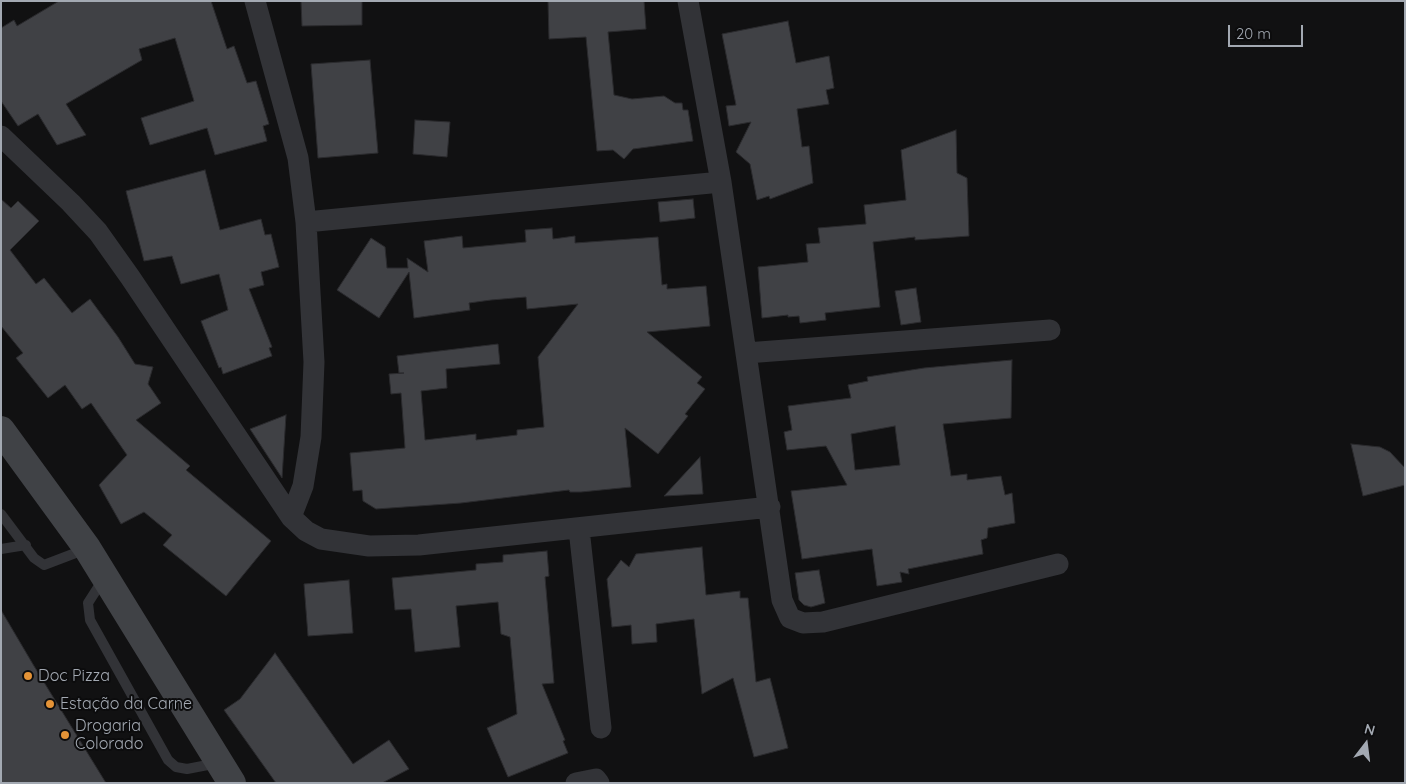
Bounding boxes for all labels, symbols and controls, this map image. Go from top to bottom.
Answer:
scale bar [1231,15,1306,47]
text: 20 m [1236,24,1271,43]
place label: Doc Pizza [38,666,110,686]
marker: Doc Pizza [22,670,34,682]
place label: Estação da Carne [60,694,192,714]
marker: Estação da Carne [44,698,56,710]
place label: Drogaria Colorado [75,716,143,754]
north arrow [1341,719,1391,769]
text: N [1363,719,1377,740]
marker: Drogaria Colorado [59,729,71,741]

